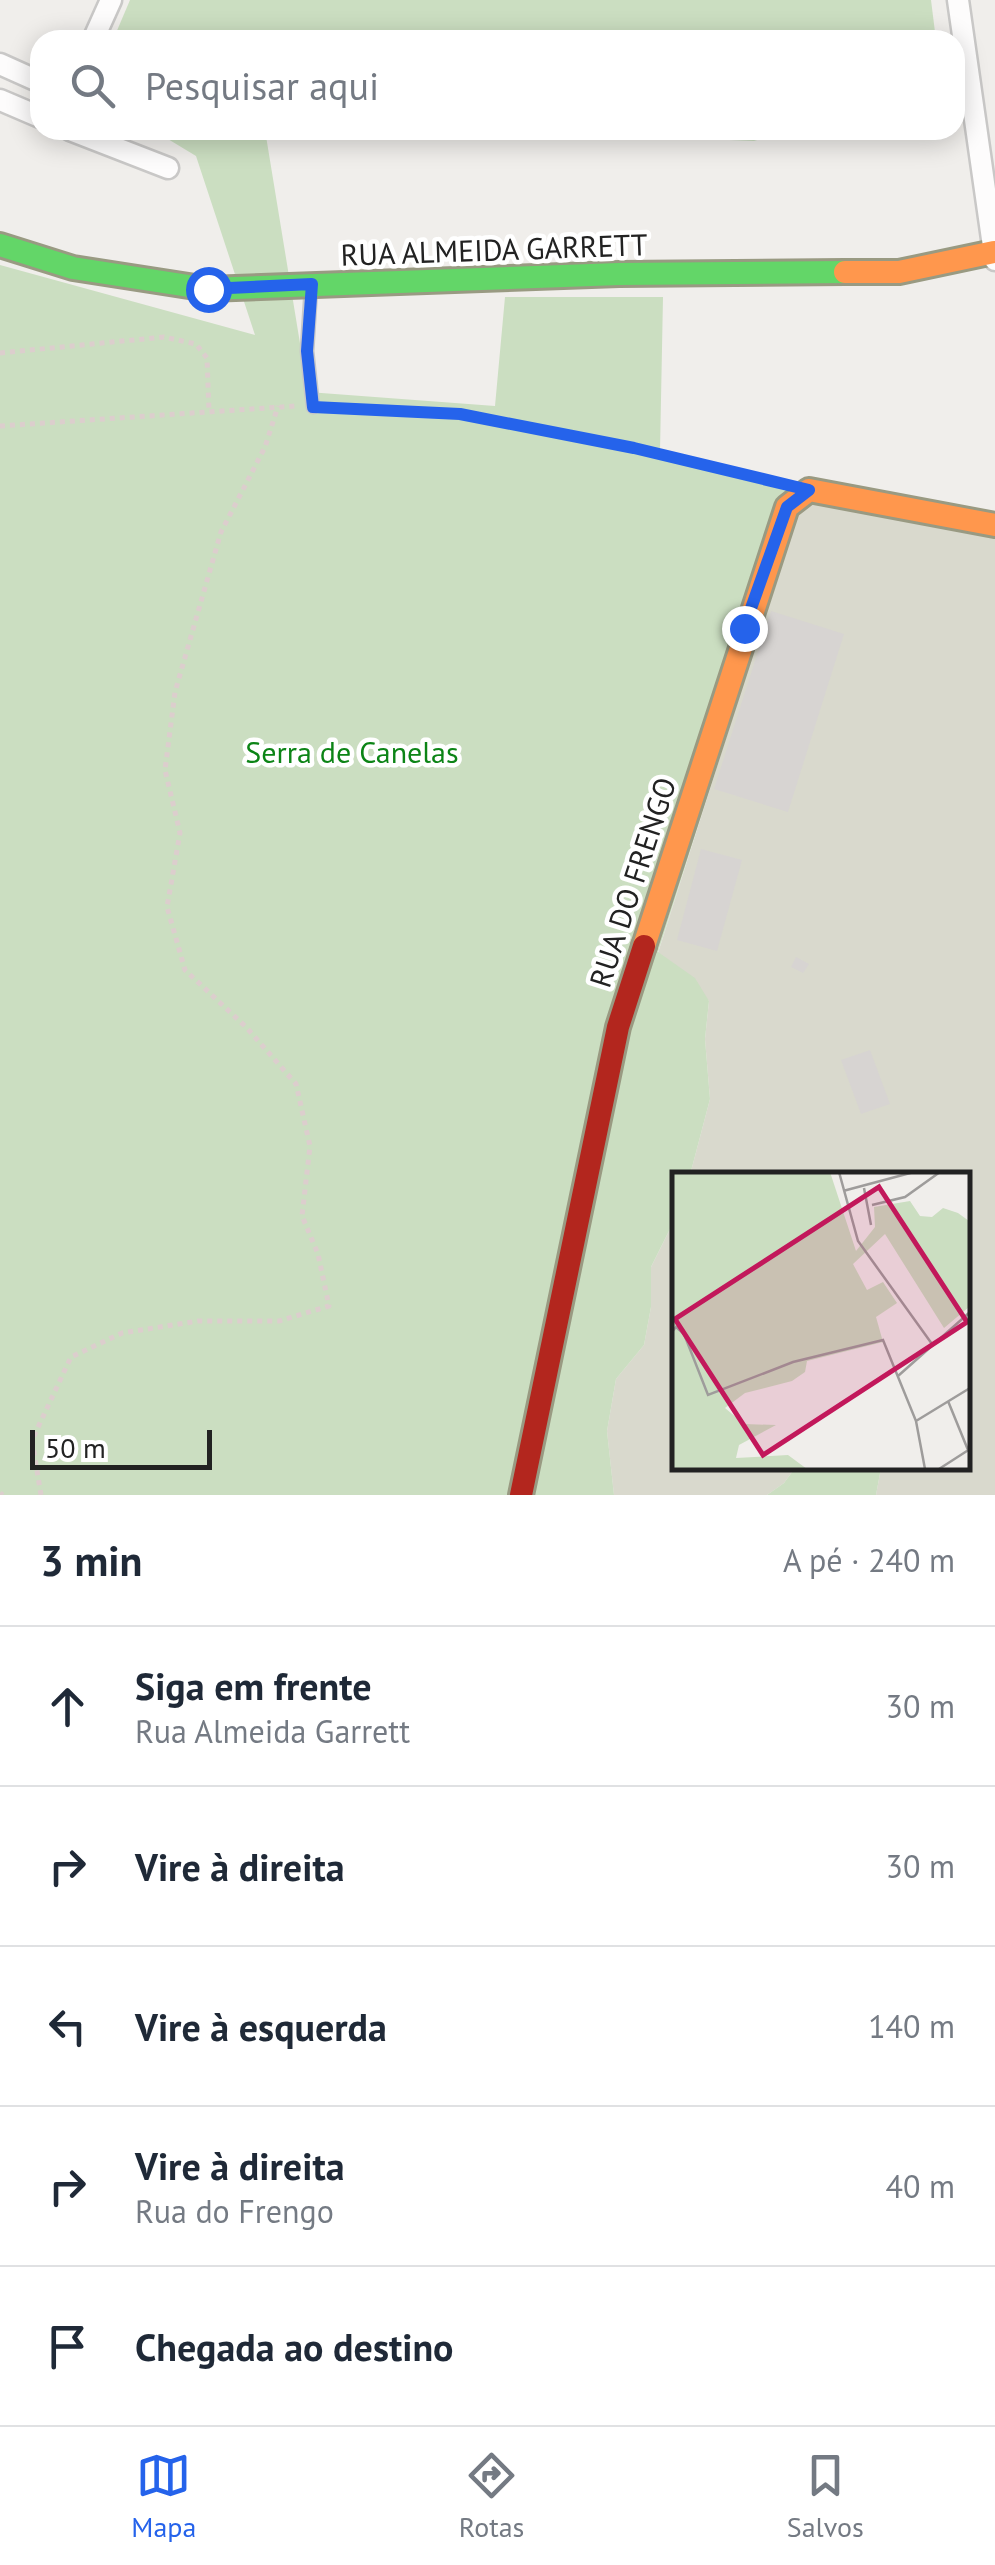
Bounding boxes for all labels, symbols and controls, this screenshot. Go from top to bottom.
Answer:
search box [30,30,965,140]
icon: search [65,58,120,113]
text: Pesquisar aqui [145,61,379,110]
street label: RUA ALMEIDA GARRETT [340,224,649,274]
route start [186,267,232,313]
route end [722,606,768,652]
park label: Serra de Canelas [245,732,459,771]
street label: RUA DO FRENGO [580,772,684,992]
inset map [672,1172,970,1470]
scale bar [30,1425,212,1470]
text: 50 m [45,1429,106,1466]
text: 3 min [40,1533,142,1588]
text: A pé · 240 m [783,1539,955,1581]
text: Siga em frente [135,1661,372,1710]
icon: ahead [40,1679,95,1734]
text: 30 m [886,1685,955,1727]
text: Rua Almeida Garrett [135,1710,410,1752]
icon: right [40,1839,95,1894]
text: Vire à direita [135,1842,345,1891]
text: 30 m [886,1845,955,1887]
icon: left [40,1999,95,2054]
text: Vire à esquerda [135,2002,387,2051]
text: 140 m [868,2005,955,2047]
text: Vire à direita [135,2141,345,2190]
icon: right [40,2159,95,2214]
text: 40 m [886,2165,955,2207]
text: Rua do Frengo [135,2190,334,2232]
icon: arrive [40,2319,95,2374]
text: Chegada ao destino [135,2322,454,2371]
tab: Mapa [131,2448,196,2545]
tab: Rotas [459,2448,524,2545]
tab: Salvos [787,2448,864,2545]

